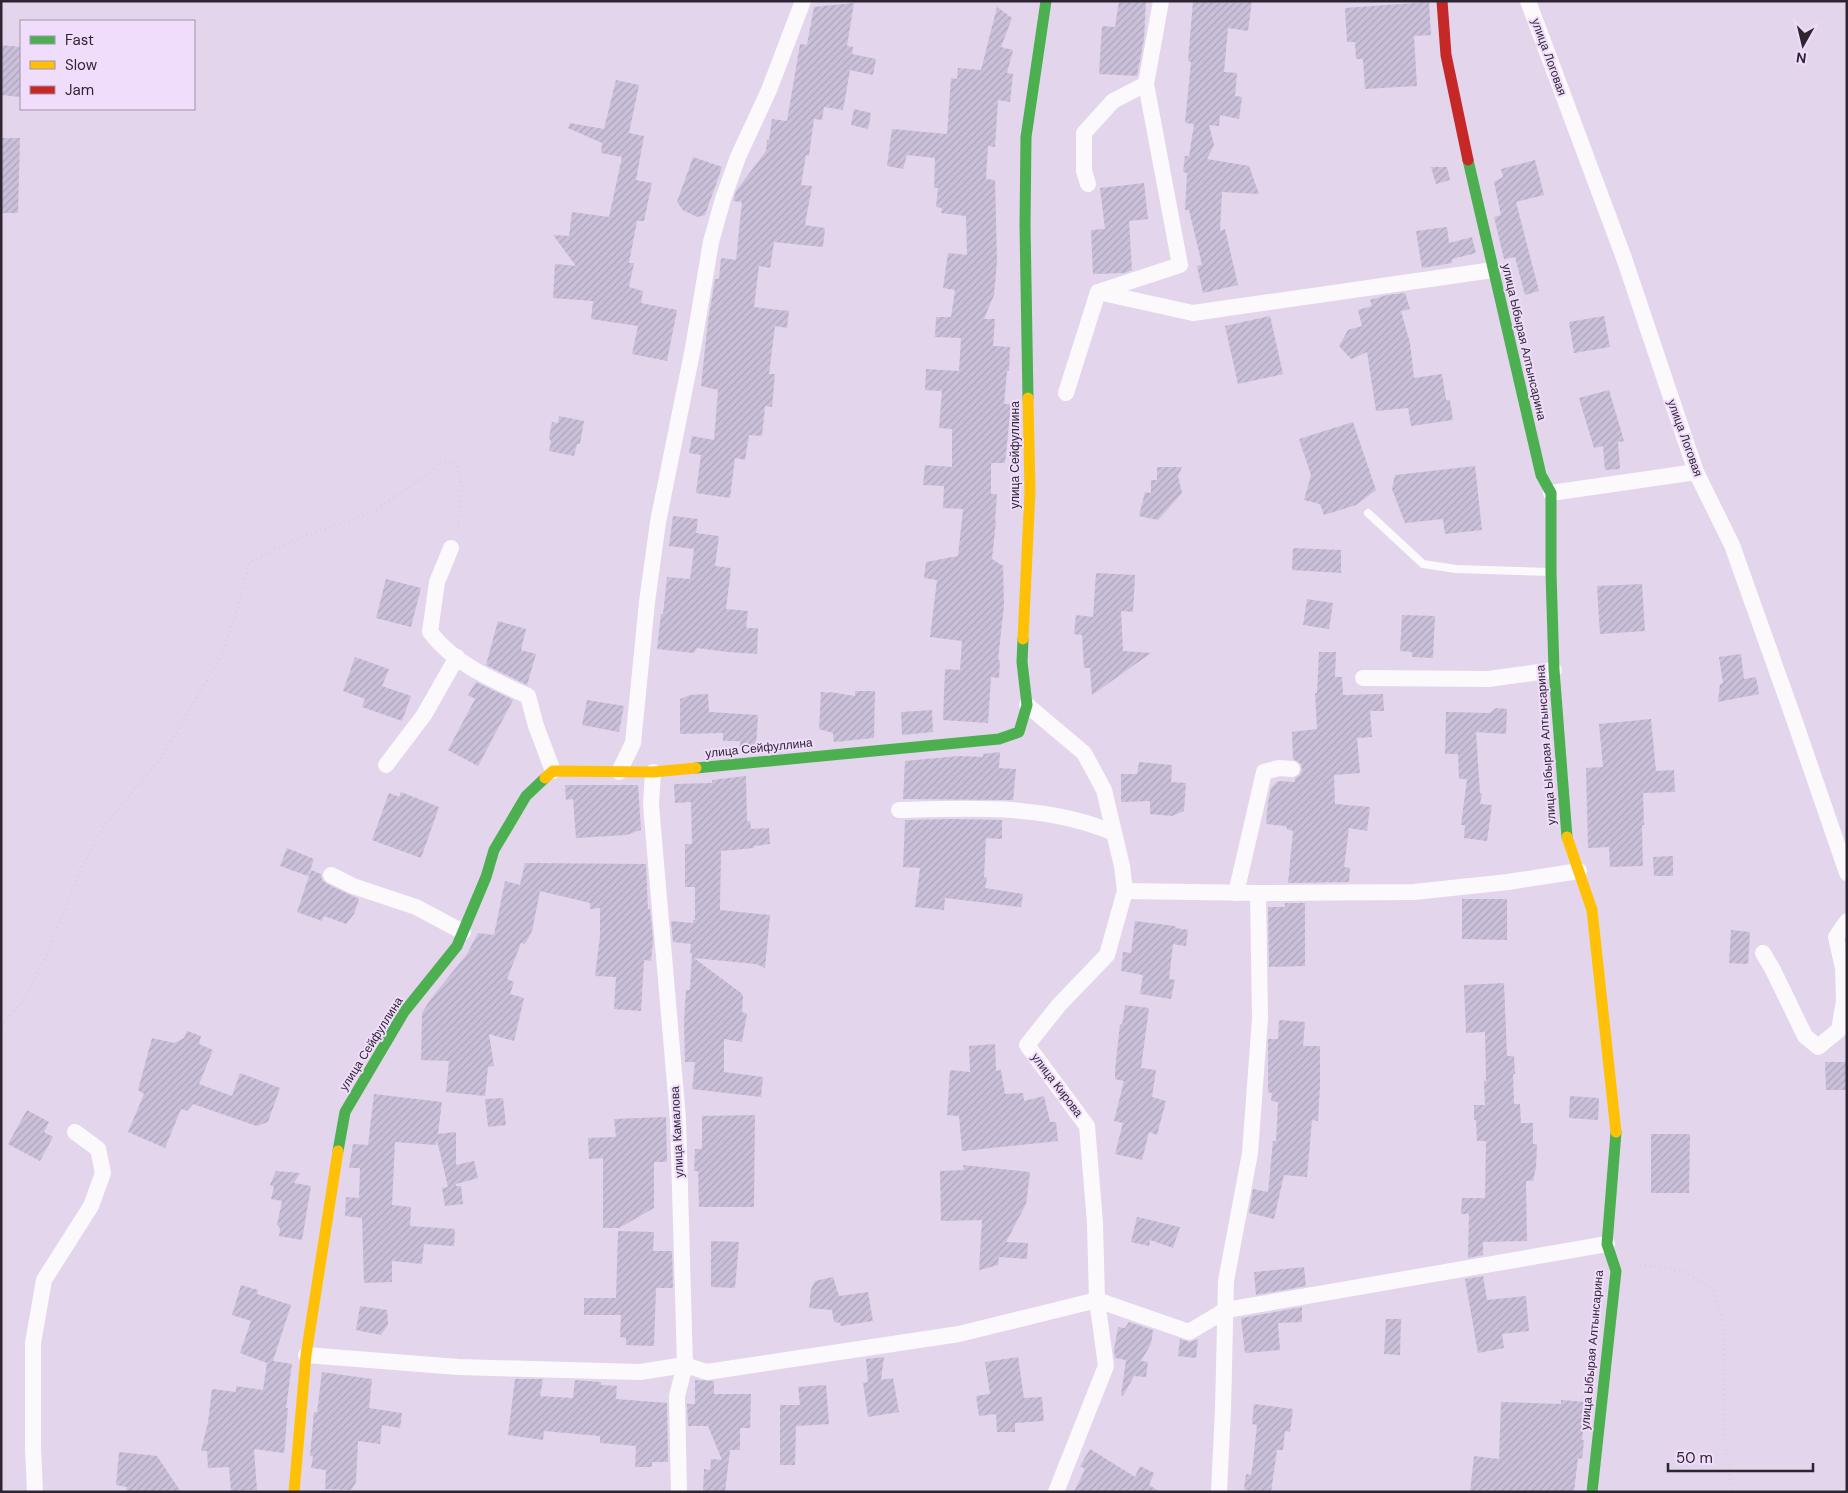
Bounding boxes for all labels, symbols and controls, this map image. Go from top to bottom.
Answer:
street label: улица Логовая [1528,16,1570,98]
legend [20,20,195,110]
north arrow [1778,20,1828,70]
text: Fast [65,30,94,50]
text: N [1795,48,1808,67]
text: Slow [65,55,98,75]
text: Jam [65,80,94,100]
street label: улица Ыбырая Алтынсарина [1498,262,1550,422]
street label: улица Логовая [1664,397,1706,479]
street label: улица Сейфуллина [1007,401,1023,509]
street label: улица Ыбырая Алтынсарина [1532,664,1560,826]
street label: улица Сейфуллина [705,734,814,762]
street label: улица Сейфуллина [336,994,406,1094]
street label: улица Кирова [1028,1050,1086,1120]
street label: улица Камалова [667,1086,687,1178]
street label: улица Ыбырая Алтынсарина [1577,1269,1607,1431]
scale bar [1668,1440,1813,1472]
text: 50 m [1676,1448,1713,1468]

